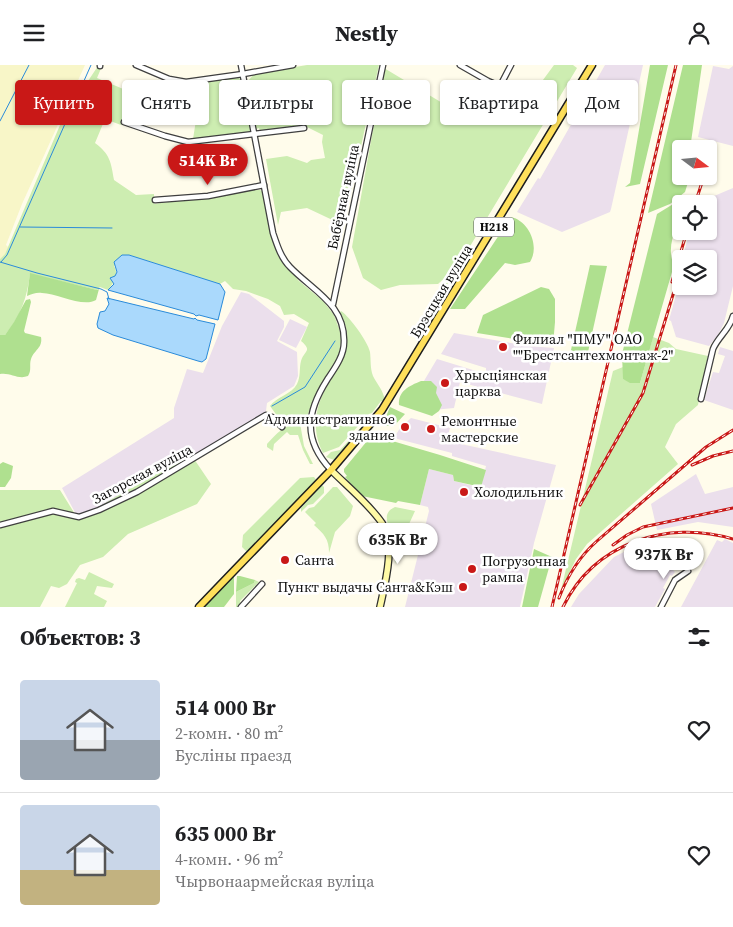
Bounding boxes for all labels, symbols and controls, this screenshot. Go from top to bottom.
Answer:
text: Nestly [335,18,398,48]
icon: menu [20,19,48,47]
icon: person [685,19,713,47]
chip: Купить [15,80,112,125]
chip: Снять [122,80,209,125]
chip: Фильтры [219,80,332,125]
chip: Новое [342,80,430,125]
chip: Квартира [440,80,557,125]
chip: Дом [567,80,638,125]
north arrow [672,140,718,185]
map controls [672,140,717,295]
street label: Бабёрная вуліца [322,142,364,251]
pin: 514K Br [162,143,254,186]
text: 514K Br [179,149,237,171]
button: locate [672,195,717,240]
road number: Н218 [474,217,514,237]
street label: Брэсцкая вуліца [405,240,477,342]
button: layers [672,250,717,295]
place label: Филиал "ПМУ" ОАО ""Брестсантехмонтаж-2" [513,329,673,365]
marker: Филиал "ПМУ" ОАО ""Брестсантехмонтаж-2" [497,341,509,353]
place label: Хрысціянская царква [455,365,547,401]
marker: Хрысціянская царква [439,377,451,389]
place label: Административное здание [264,409,395,445]
place label: Ремонтные мастерские [441,411,519,447]
marker: Административное здание [399,421,411,433]
marker: Ремонтные мастерские [425,423,437,435]
street label: Загорская вуліца [88,439,196,509]
place label: Холодильник [474,482,563,502]
marker: Холодильник [458,486,470,498]
pin: 635K Br [352,523,444,565]
text: 635K Br [369,528,427,550]
pin: 937K Br [618,537,710,580]
text: 937K Br [635,543,693,565]
place label: Санта [295,550,335,570]
place label: Погрузочная рампа [482,551,566,587]
marker: Санта [279,554,291,566]
marker: Погрузочная рампа [466,563,478,575]
place label: Пункт выдачы Санта&Кэш [277,577,453,597]
marker: Пункт выдачы Санта&Кэш [457,581,469,593]
text: Объектов: 3 [20,623,141,652]
icon: filters [685,623,713,651]
text: 514 000 Br [175,693,276,722]
icon: home [60,700,120,760]
icon: heart [685,716,713,744]
text: 2-комн. · 80 m² [175,722,283,744]
text: Бусліны праезд [175,744,292,766]
text: 635 000 Br [175,819,276,848]
icon: home [60,825,120,885]
icon: heart [685,841,713,869]
text: 4-комн. · 96 m² [175,848,283,870]
text: Чырвонаармейская вуліца [175,870,374,892]

